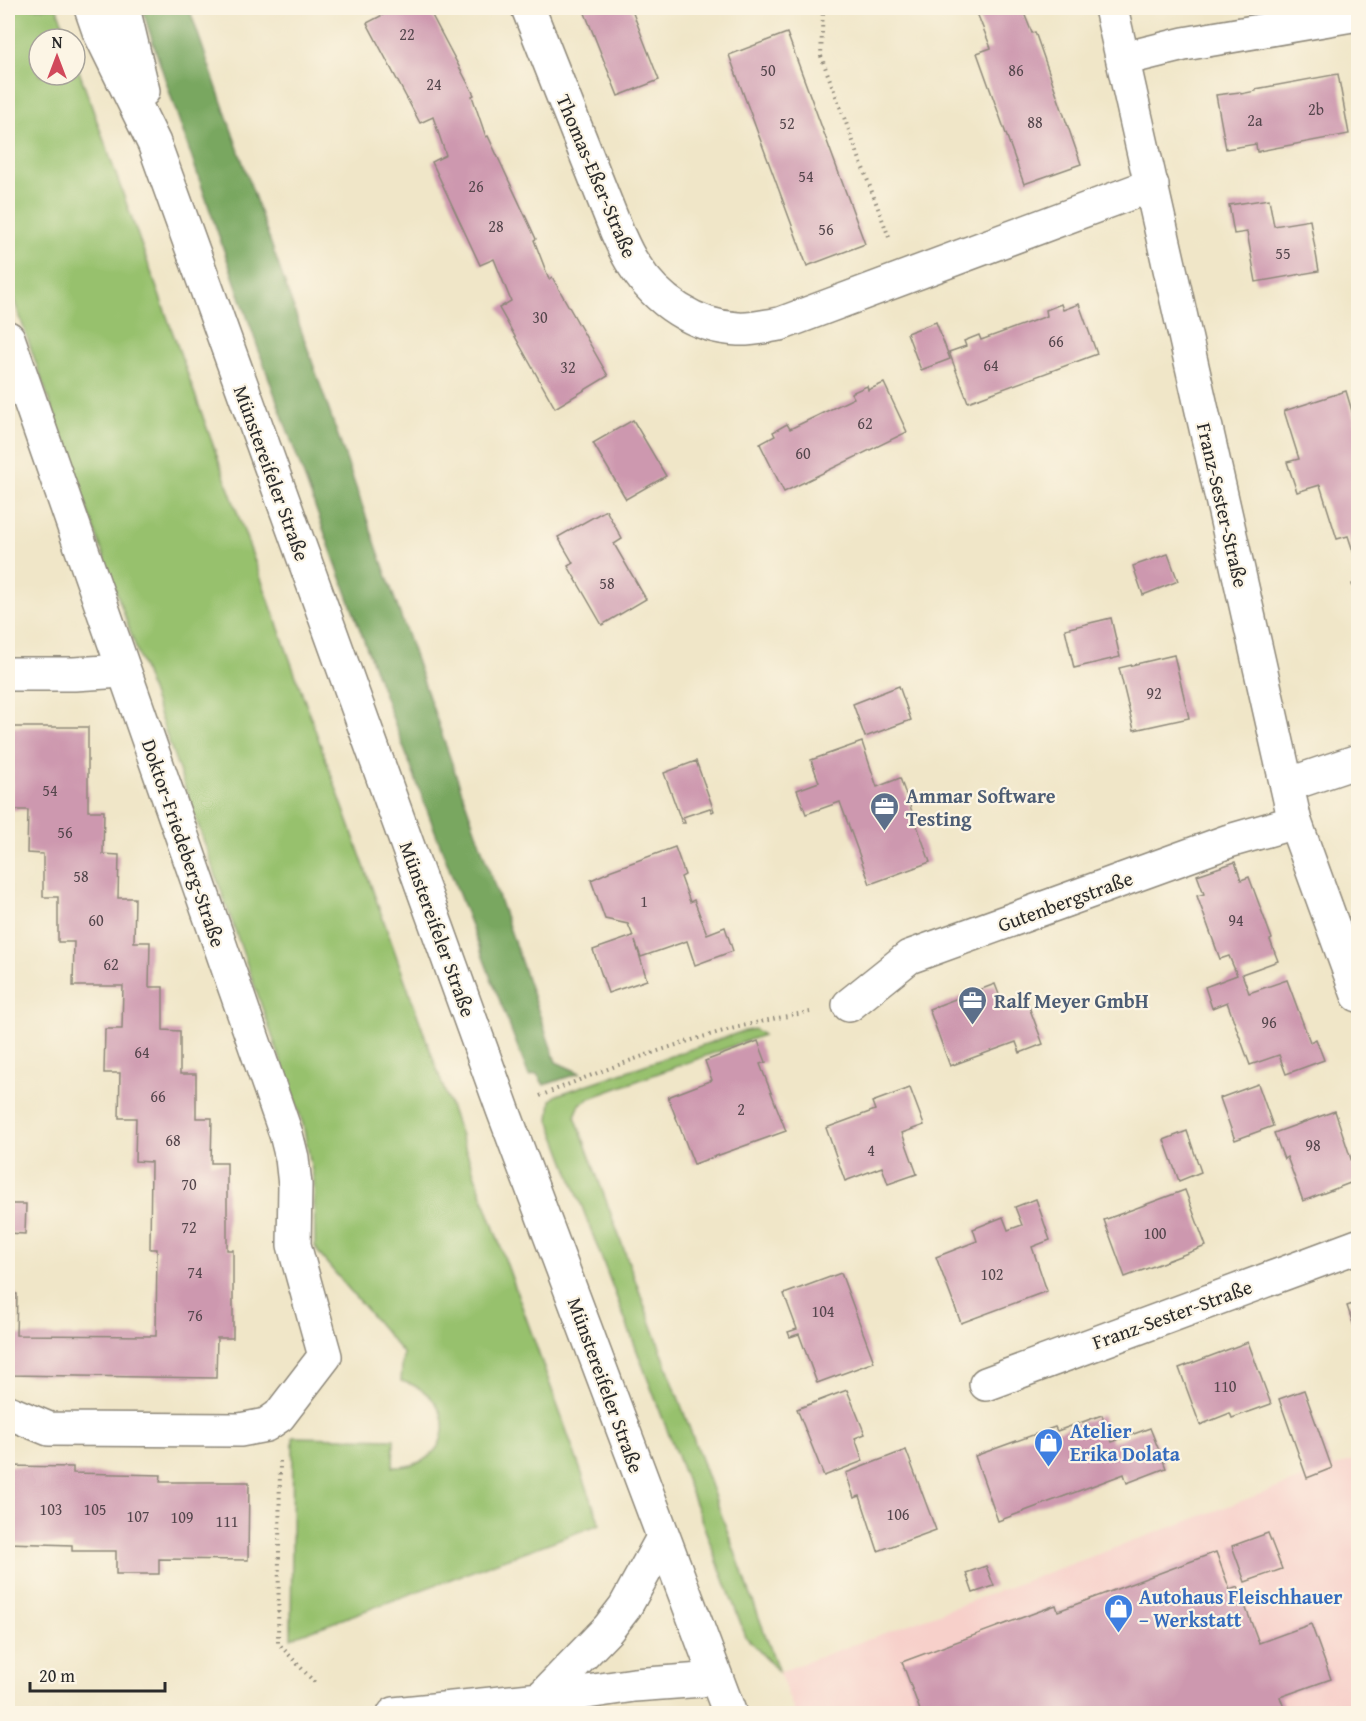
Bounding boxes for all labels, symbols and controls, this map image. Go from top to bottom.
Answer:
house number: 22 [399,22,415,46]
north arrow [27,27,87,87]
text: N [52,30,63,54]
house number: 50 [760,58,776,82]
house number: 86 [1008,58,1024,82]
house number: 24 [426,72,442,96]
street label: Thomas-Eßer-Straße [549,90,645,262]
house number: 2b [1308,97,1324,121]
house number: 2a [1247,108,1263,132]
house number: 88 [1027,110,1043,134]
house number: 52 [779,111,795,135]
house number: 54 [798,164,814,188]
house number: 26 [468,174,484,198]
house number: 28 [488,214,504,238]
house number: 56 [818,217,834,241]
house number: 55 [1275,241,1291,265]
house number: 30 [532,305,548,329]
house number: 66 [1048,329,1064,353]
house number: 64 [983,353,999,377]
house number: 32 [560,355,576,379]
street label: Münstereifeler Straße [227,381,317,565]
house number: 62 [857,411,873,435]
street label: Franz-Sester-Straße [1190,420,1256,590]
house number: 60 [795,441,811,465]
house number: 58 [599,571,615,595]
house number: 92 [1146,681,1162,705]
street label: Doktor-Friedeberg-Straße [135,735,233,951]
house number: 54 [42,778,58,802]
place label: Ammar Software Testing [906,781,1056,833]
office icon: Ammar Software Testing [869,790,901,832]
house number: 56 [57,820,73,844]
street label: Münstereifeler Straße [393,837,483,1021]
street label: Gutenbergstraße [993,863,1137,939]
house number: 58 [73,864,89,888]
house number: 1 [640,889,648,913]
house number: 60 [88,908,104,932]
house number: 94 [1228,908,1244,932]
house number: 62 [103,952,119,976]
office icon: Ralf Meyer GmbH [957,984,989,1026]
place label: Ralf Meyer GmbH [994,986,1149,1015]
house number: 96 [1261,1010,1277,1034]
house number: 64 [134,1040,150,1064]
house number: 66 [150,1084,166,1108]
house number: 2 [737,1097,745,1121]
house number: 68 [165,1128,181,1152]
house number: 98 [1305,1133,1321,1157]
house number: 4 [867,1138,875,1162]
house number: 70 [181,1172,197,1196]
house number: 72 [181,1215,197,1239]
house number: 100 [1143,1221,1167,1245]
house number: 74 [187,1260,203,1284]
house number: 102 [980,1262,1004,1286]
street label: Franz-Sester-Straße [1088,1272,1256,1356]
street label: Münstereifeler Straße [561,1293,651,1477]
house number: 104 [811,1299,835,1323]
house number: 76 [187,1303,203,1327]
house number: 110 [1213,1374,1237,1398]
place label: Atelier Erika Dolata [1070,1416,1181,1468]
shop icon: Atelier Erika Dolata [1033,1426,1065,1468]
house number: 103 [39,1497,63,1521]
house number: 105 [83,1497,107,1521]
house number: 106 [886,1502,910,1526]
house number: 107 [126,1504,150,1528]
house number: 109 [170,1505,194,1529]
house number: 111 [215,1509,239,1533]
place label: Autohaus Fleischhauer – Werkstatt [1139,1582,1342,1634]
shop icon: Autohaus Fleischhauer – Werkstatt [1102,1592,1134,1634]
scale bar [30,1655,165,1693]
text: 20 m [39,1662,75,1689]

